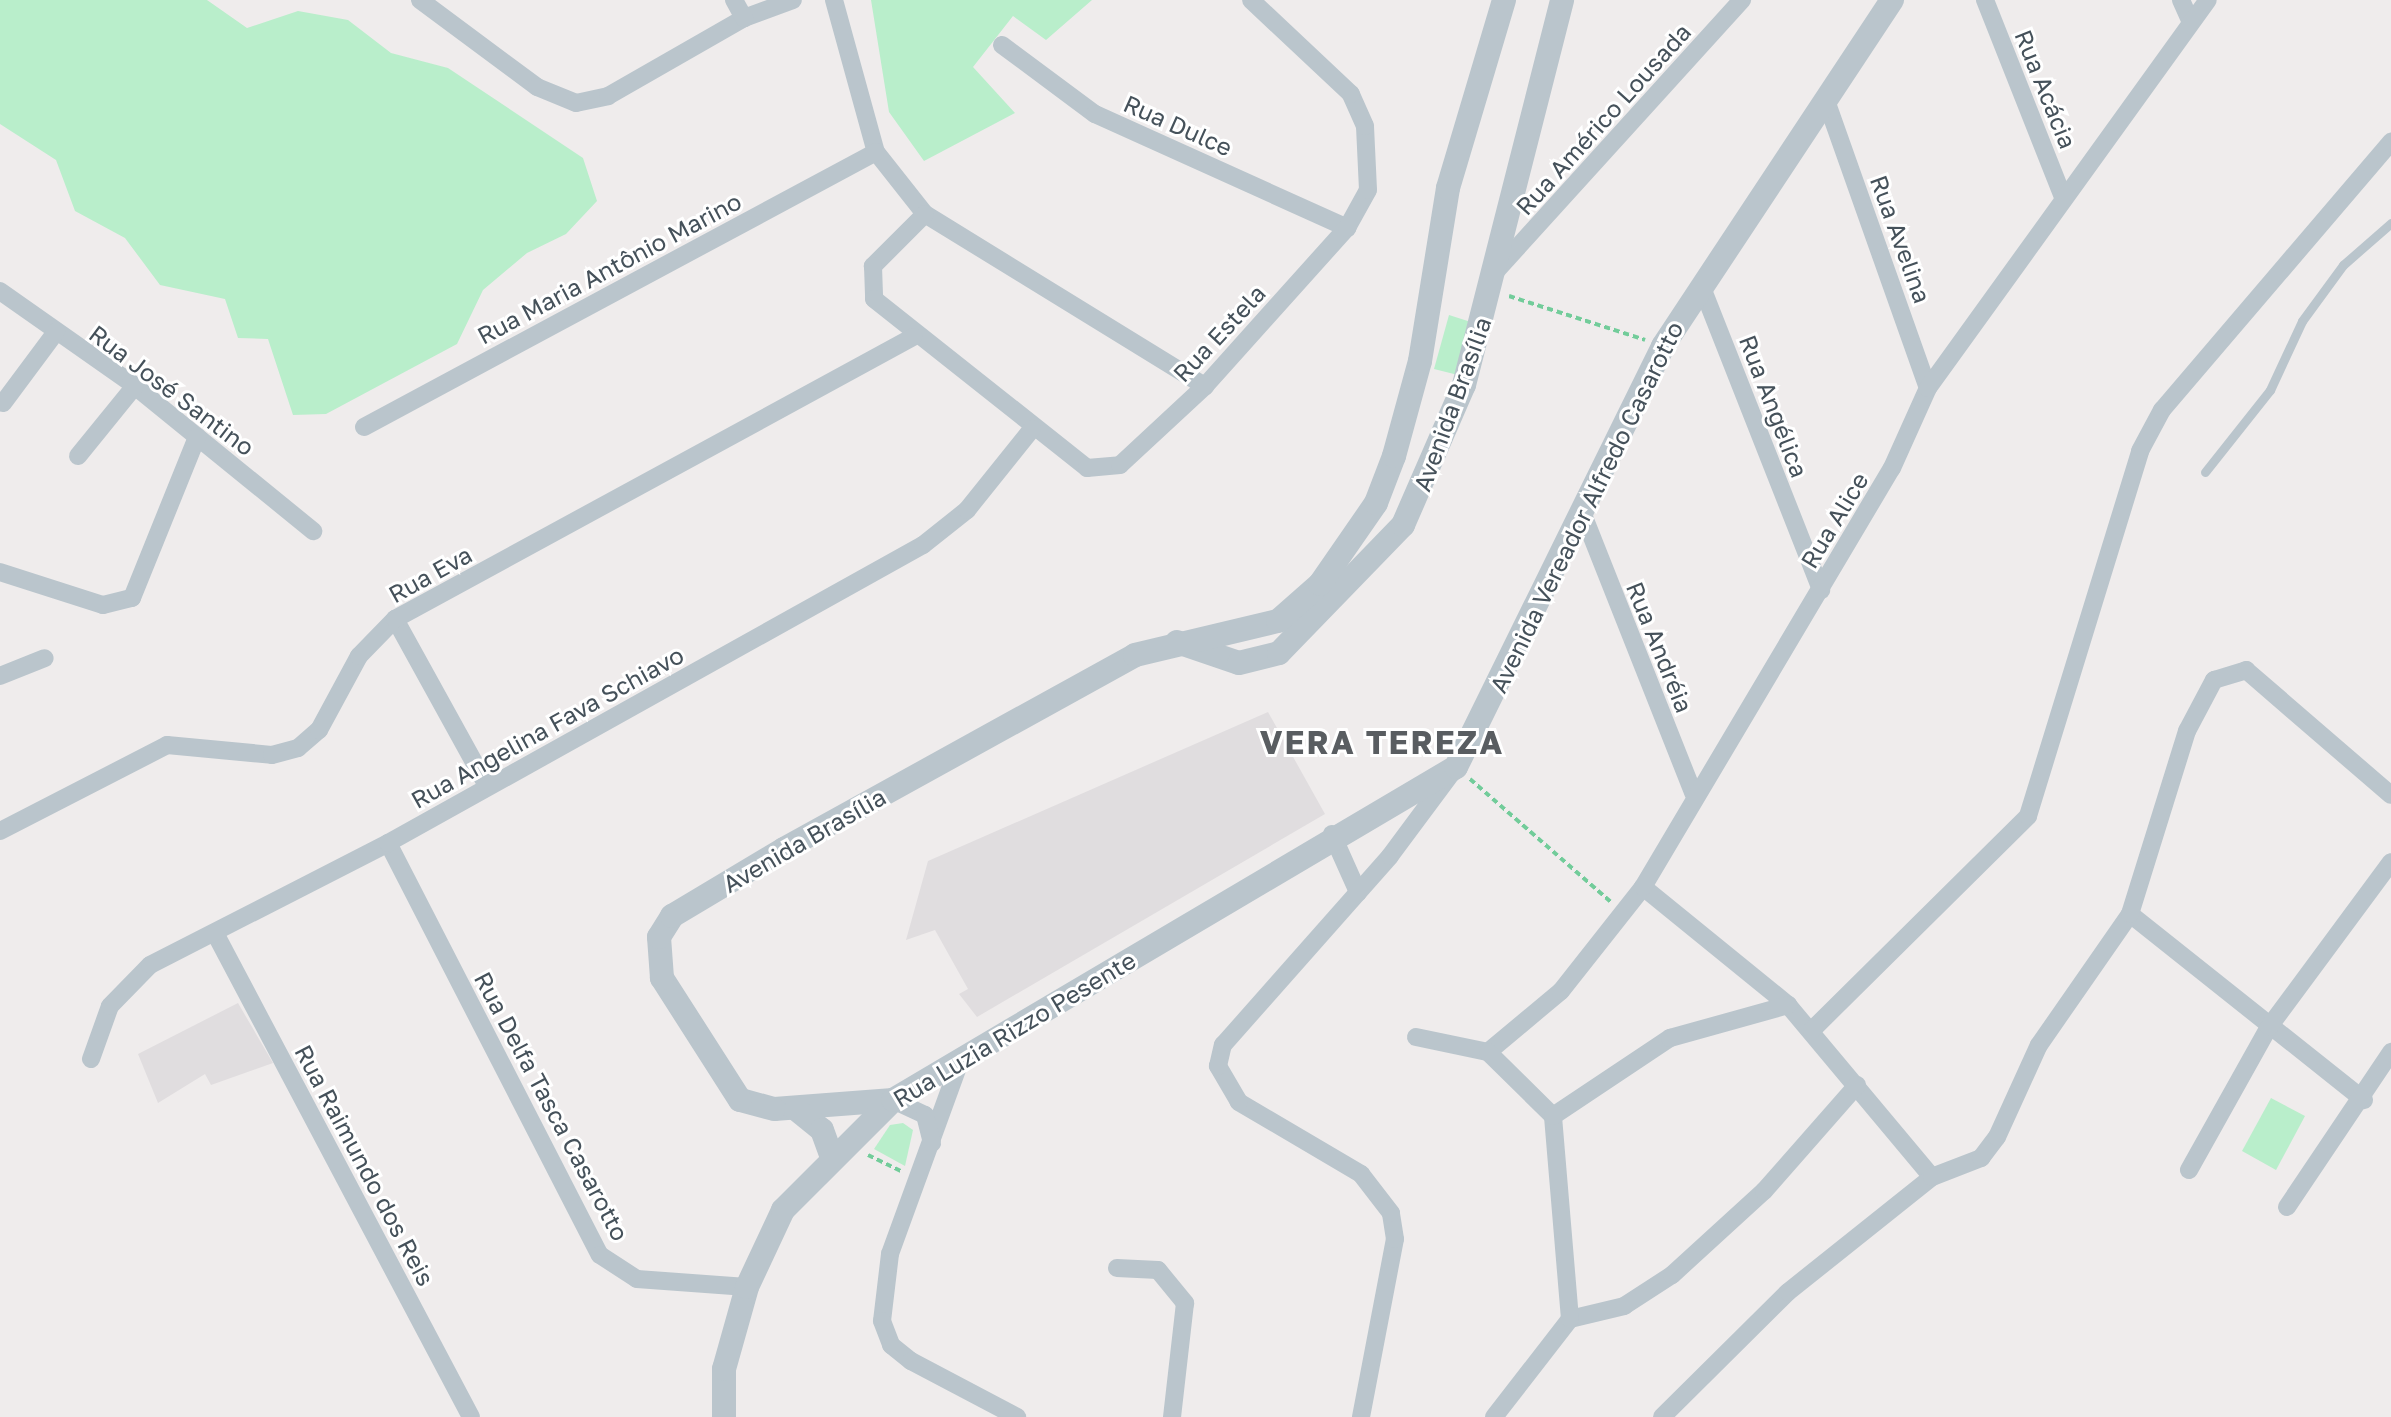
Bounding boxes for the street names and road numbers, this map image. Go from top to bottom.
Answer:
street label: Rua Américo Lousada [1510,17,1696,221]
street label: Rua Acácia [2009,25,2083,153]
street label: Rua Dulce [1119,88,1237,162]
street label: Rua Avelina [1865,171,1937,307]
street label: Rua Maria Antônio Marino [472,186,746,350]
street label: Rua Estela [1167,279,1271,387]
street label: Avenida Brasília [1407,313,1497,495]
street label: Avenida Vereador Alfredo Casarotto [1483,317,1689,697]
street label: Rua José Santino [84,319,260,461]
street label: Rua Angélica [1734,331,1814,481]
street label: Rua Alice [1794,467,1874,573]
street label: Rua Eva [383,539,477,609]
street label: Rua Andréia [1621,577,1699,717]
street label: Rua Angelina Fava Schiavo [406,640,688,814]
street label: Avenida Brasília [718,782,890,898]
street label: Rua Luzia Rizzo Pesente [888,945,1140,1113]
street label: Rua Delfa Tasca Casarotto [469,967,635,1245]
street label: Rua Raimundo dos Reis [289,1040,441,1290]

